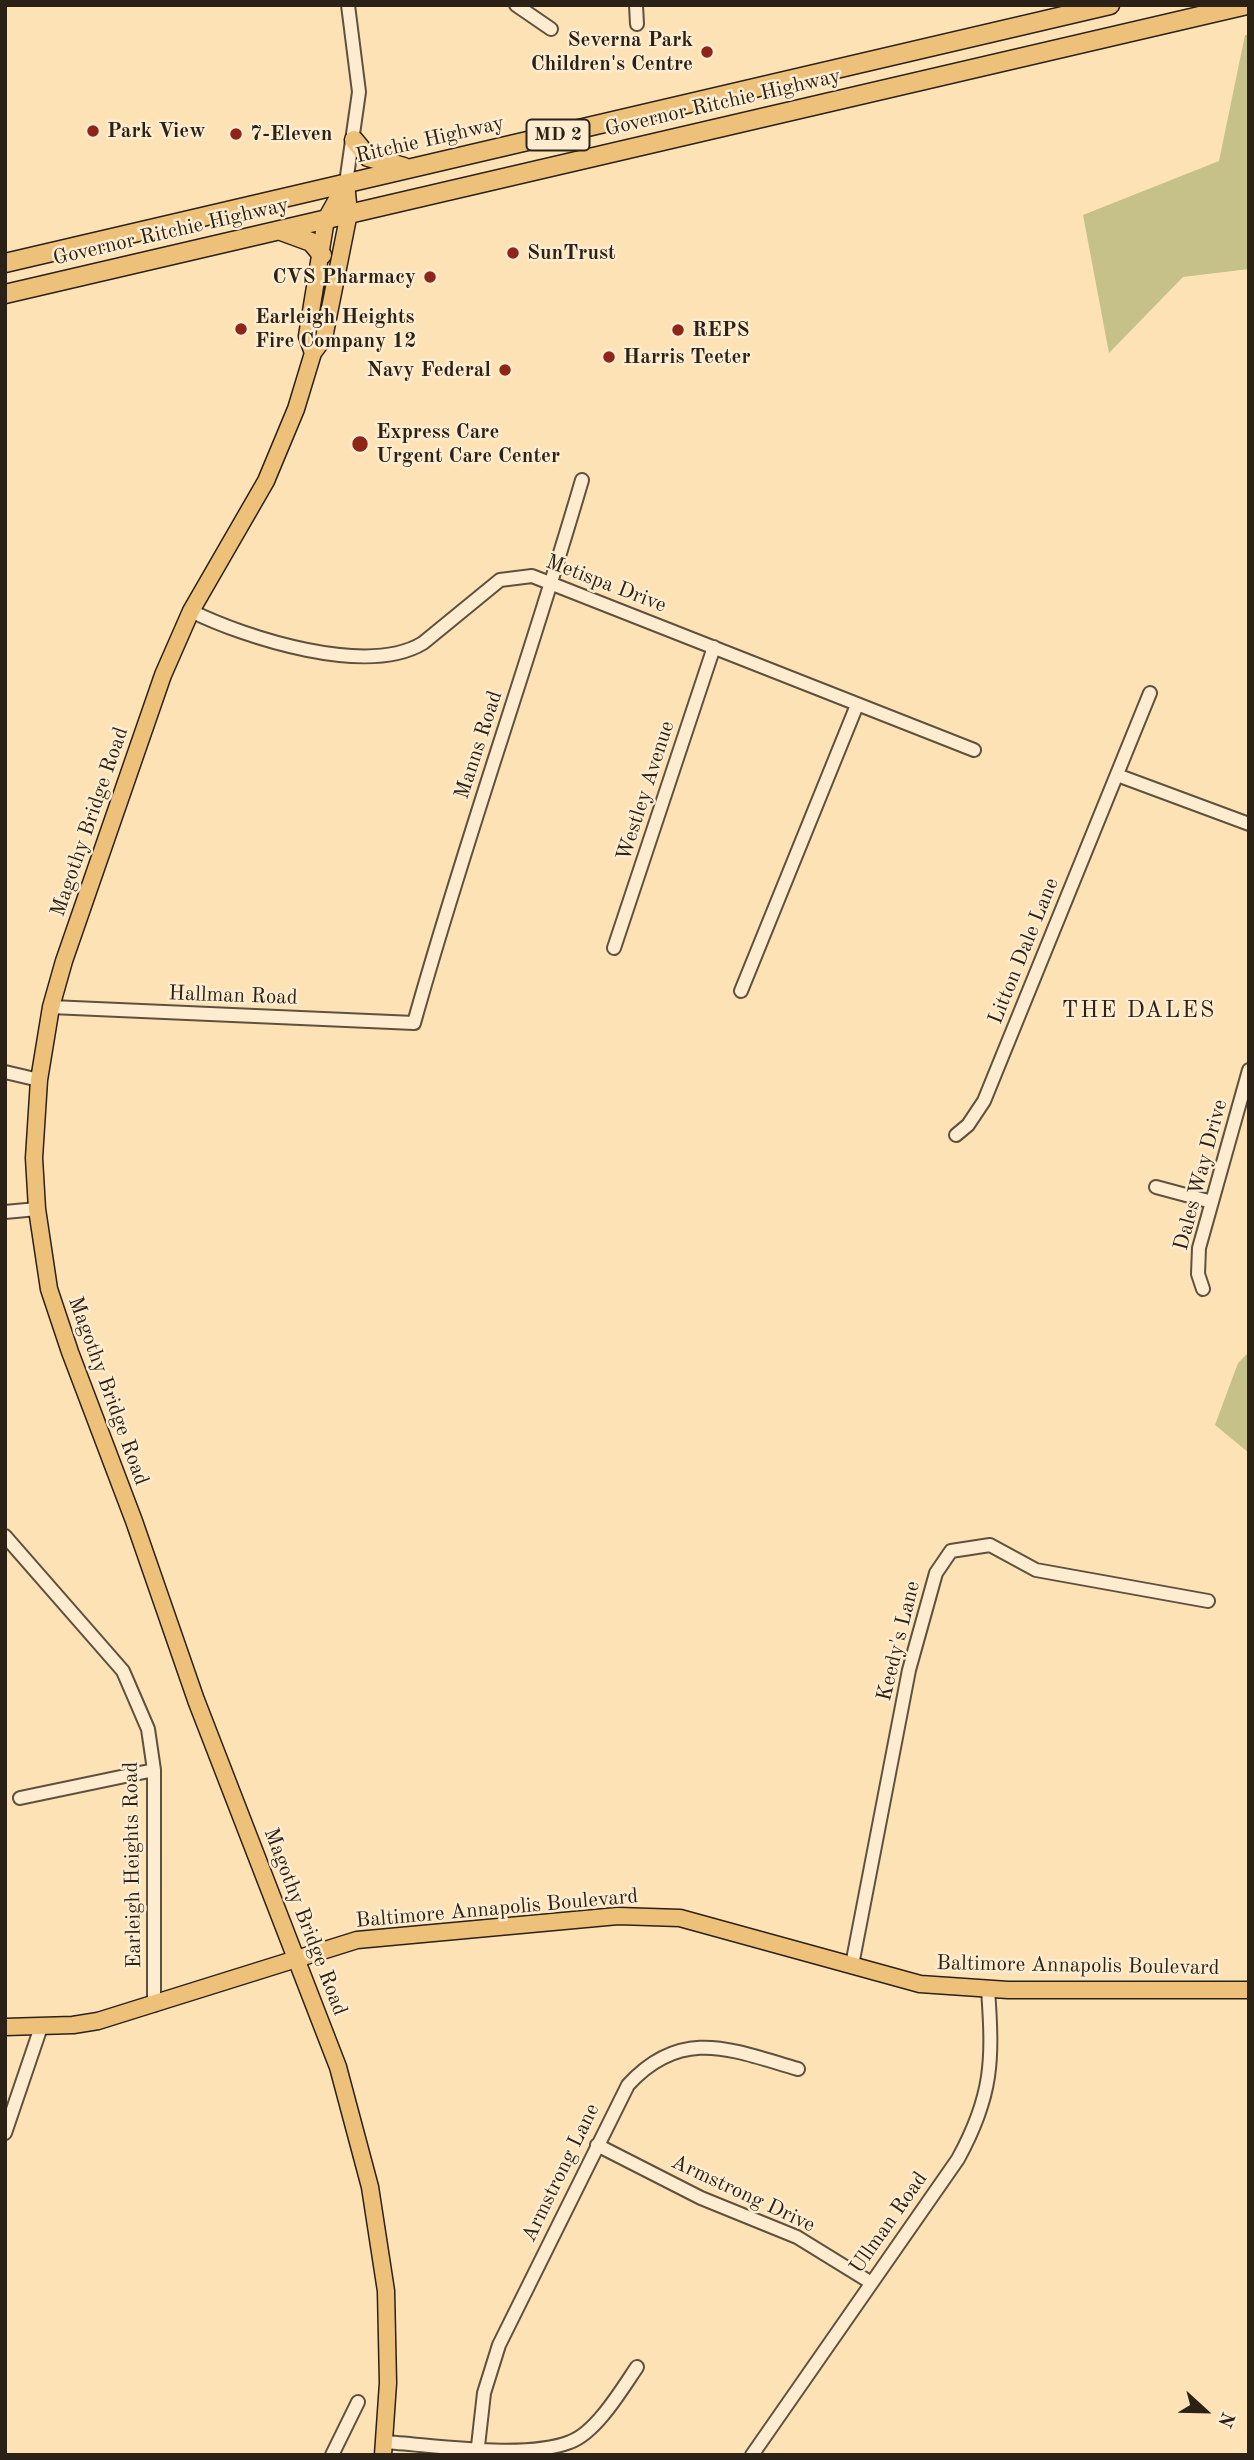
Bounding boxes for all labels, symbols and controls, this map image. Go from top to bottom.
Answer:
place label: Severna Park Children's Centre [531,27,693,77]
marker: Severna Park Children's Centre [699,44,715,60]
street label: Governor Ritchie Highway [603,64,843,142]
street label: Ritchie Highway [353,111,507,169]
place label: Park View [107,118,206,144]
road number: MD 2 [526,119,590,150]
place label: 7-Eleven [250,121,332,147]
marker: Park View [85,123,101,139]
marker: 7-Eleven [228,126,244,142]
street label: Governor Ritchie Highway [51,193,291,271]
place label: SunTrust [527,240,616,266]
marker: SunTrust [505,245,521,261]
place label: CVS Pharmacy [272,264,416,290]
marker: CVS Pharmacy [422,269,438,285]
place label: Earleigh Heights Fire Company 12 [255,304,416,354]
place label: REPS [692,317,750,343]
marker: Earleigh Heights Fire Company 12 [233,321,249,337]
marker: REPS [670,322,686,338]
place label: Harris Teeter [623,344,751,370]
marker: Harris Teeter [601,349,617,365]
place label: Navy Federal [367,357,491,383]
marker: Navy Federal [497,362,513,378]
place label: Express Care Urgent Care Center [376,419,560,469]
marker: Express Care Urgent Care Center [350,434,370,454]
street label: Metispa Drive [542,549,670,619]
street label: Manns Road [450,688,508,802]
street label: Westley Avenue [612,718,680,864]
street label: Magothy Bridge Road [46,724,134,920]
street label: Litton Dale Lane [983,874,1065,1028]
street label: Hallman Road [168,981,298,1011]
district label: THE DALES [1063,997,1215,1025]
street label: Dales Way Drive [1169,1097,1233,1253]
street label: Magothy Bridge Road [62,1293,154,1489]
street label: Keedy's Lane [872,1578,926,1704]
street label: Earleigh Heights Road [119,1761,147,1969]
street label: Magothy Bridge Road [258,1825,352,2019]
street label: Baltimore Annapolis Boulevard [355,1884,639,1934]
street label: Baltimore Annapolis Boulevard [936,1951,1220,1981]
street label: Armstrong Lane [517,2100,605,2246]
street label: Armstrong Drive [667,2150,819,2238]
street label: Ullman Road [845,2167,933,2279]
north arrow [1170,2376,1240,2446]
text: N [1213,2409,1236,2429]

